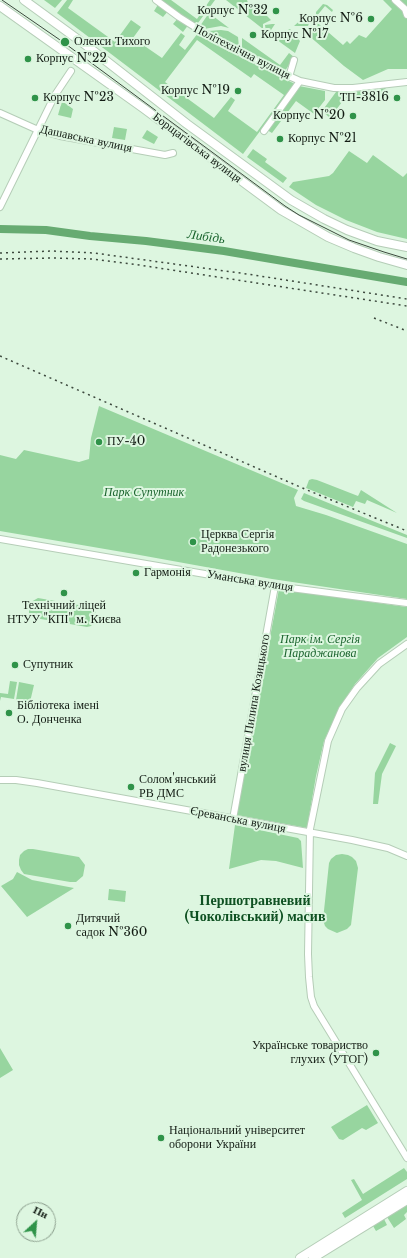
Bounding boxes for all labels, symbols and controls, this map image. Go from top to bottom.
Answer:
place label: Корпус №32 [197,4,268,18]
marker: Корпус №32 [271,6,281,16]
place label: Корпус №6 [299,12,363,26]
marker: Корпус №6 [366,14,376,24]
street label: Політехнічна вулиця [191,21,293,83]
place label: Корпус №17 [261,28,328,42]
marker: Корпус №17 [248,30,258,40]
place label: Олекси Тихого [74,35,150,49]
marker: Олекси Тихого [59,36,71,48]
place label: Корпус №22 [36,52,107,66]
marker: Корпус №22 [23,54,33,64]
place label: Корпус №19 [161,84,230,98]
marker: Корпус №19 [233,86,243,96]
place label: Корпус №23 [43,91,114,105]
place label: ТП-3816 [340,91,389,105]
marker: Корпус №23 [30,93,40,103]
marker: ТП-3816 [392,93,402,103]
place label: Корпус №20 [273,109,345,123]
street label: Борщагівська вулиця [150,110,244,186]
marker: Корпус №20 [348,111,358,121]
street label: Дашавська вулиця [39,122,133,156]
place label: Корпус №21 [288,132,357,146]
marker: Корпус №21 [275,134,285,144]
water label: Либідь [186,227,226,247]
place label: ПУ-40 [107,435,145,449]
marker: ПУ-40 [94,437,104,447]
park label: Парк Супутник [104,486,184,500]
place label: Церква Сергія Радонезького [201,528,274,556]
marker: Церква Сергія Радонезького [188,537,198,547]
place label: Гармонія [144,566,191,580]
street label: Уманська вулиця [206,567,294,595]
marker: Гармонія [131,568,141,578]
marker: Технічний ліцей НТУУ "КПІ" м. Києва [59,588,69,598]
place label: Технічний ліцей НТУУ "КПІ" м. Києва [7,599,121,627]
street label: вулиця Пилипа Козицького [235,633,273,773]
park label: Парк ім. Сергія Параджанова [280,633,360,661]
place label: Супутник [23,658,73,672]
marker: Супутник [10,660,20,670]
place label: Бібліотека імені О. Донченка [17,699,99,727]
marker: Бібліотека імені О. Донченка [4,708,14,718]
place label: Солом'янський РВ ДМС [139,773,216,801]
marker: Солом'янський РВ ДМС [126,782,136,792]
street label: Єреванська вулиця [189,804,287,836]
district label: Першотравневий (Чоколівський) масив [185,893,325,926]
place label: Дитячий садок №360 [76,912,147,940]
marker: Дитячий садок №360 [63,921,73,931]
place label: Українське товариство глухих (УТОГ) [252,1039,368,1067]
marker: Українське товариство глухих (УТОГ) [371,1048,381,1058]
place label: Національний університет оборони України [169,1124,305,1152]
marker: Національний університет оборони України [156,1133,166,1143]
north arrow [16,1202,56,1242]
text: Пн [31,1203,51,1222]

